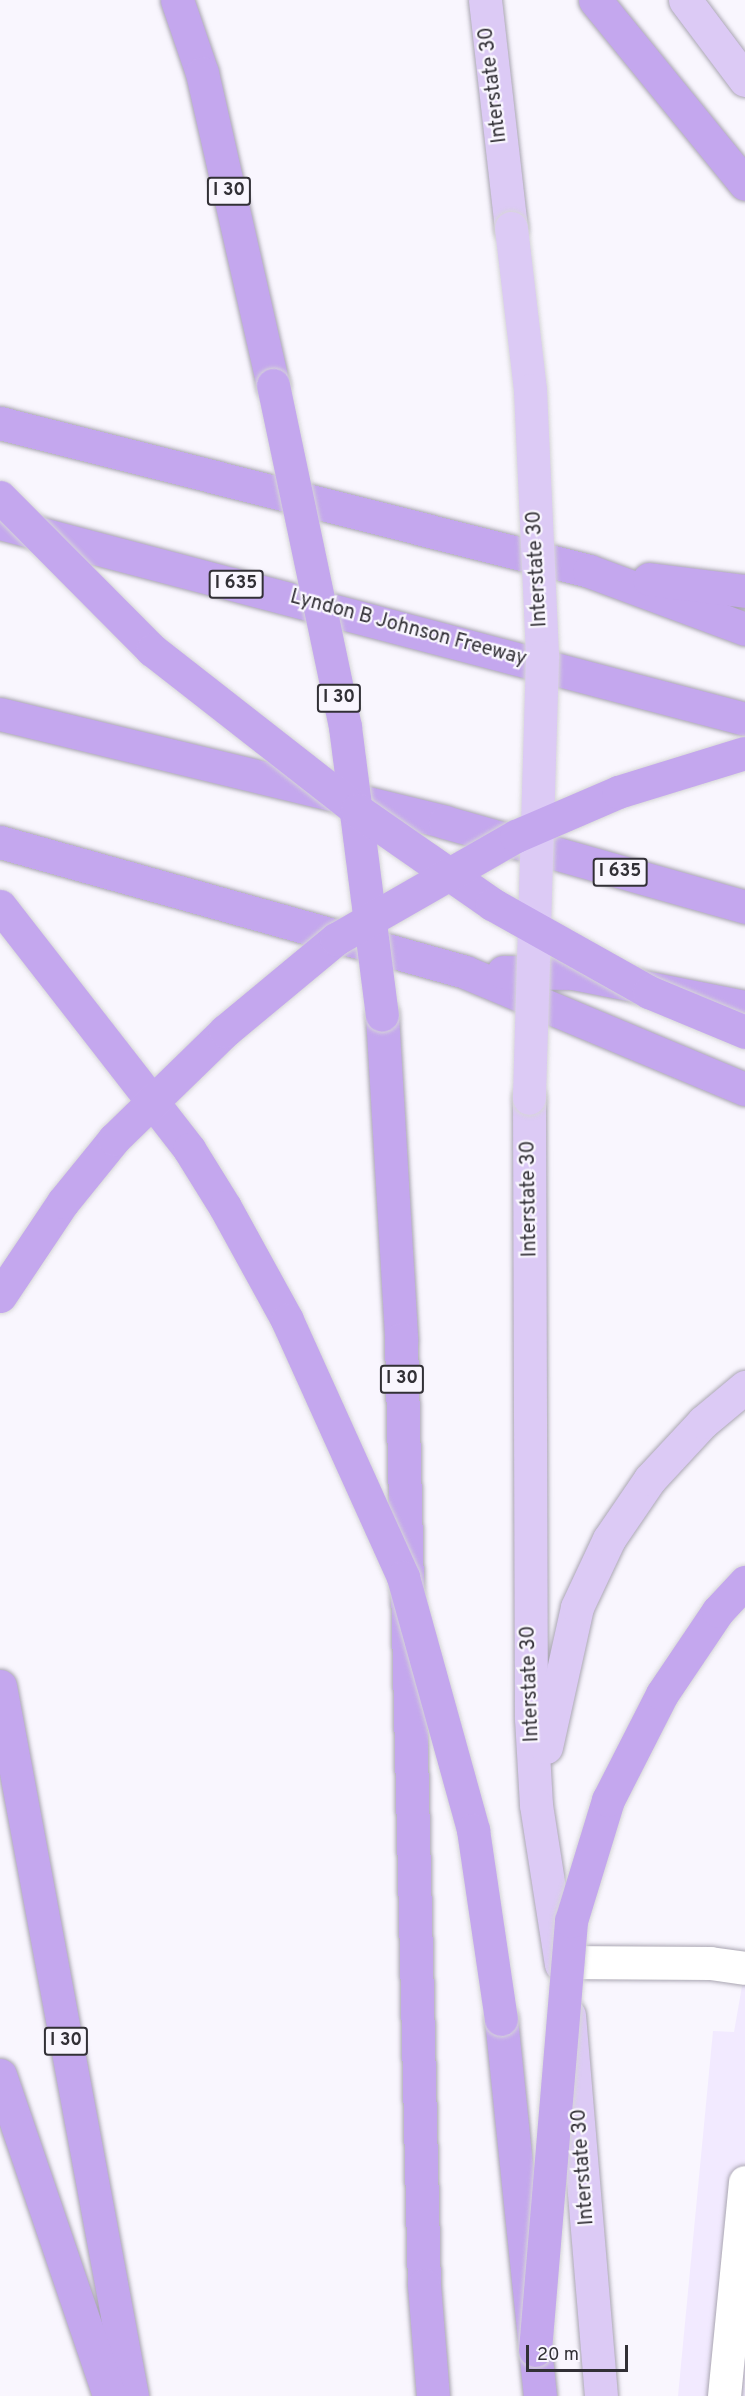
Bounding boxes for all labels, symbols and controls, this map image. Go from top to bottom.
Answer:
street label: Interstate 30 [475,26,513,144]
road number: I 30 [206,176,252,206]
street label: Interstate 30 [523,510,553,628]
road number: I 635 [208,569,264,599]
street label: Lyndon B Johnson Freeway [287,586,529,672]
road number: I 30 [316,683,362,713]
road number: I 635 [592,857,648,887]
street label: Interstate 30 [517,1140,543,1258]
road number: I 30 [380,1364,424,1394]
street label: Interstate 30 [517,1625,545,1743]
road number: I 30 [44,2026,88,2056]
street label: Interstate 30 [568,2108,600,2226]
scale bar [529,2333,631,2371]
text: 20 m [537,2344,579,2367]

